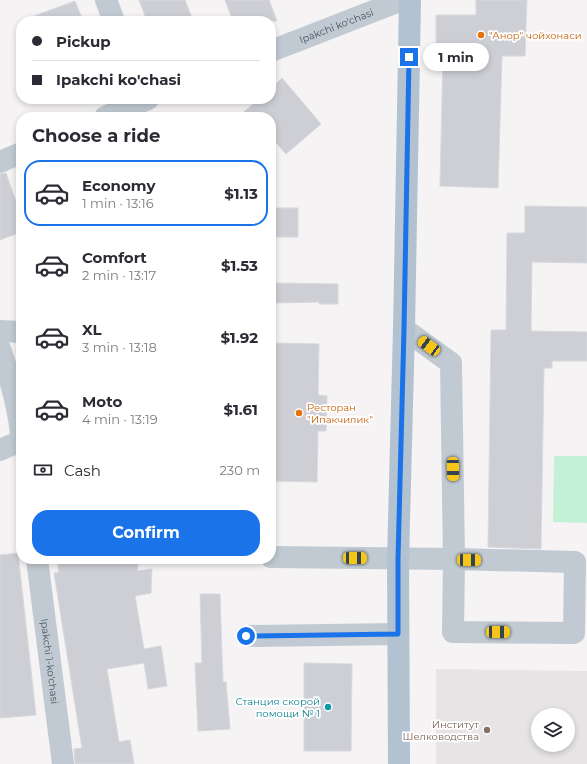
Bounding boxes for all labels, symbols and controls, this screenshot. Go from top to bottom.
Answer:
street label: Ipakchi ko'chasi [297,6,375,46]
place label: "Анор" чойхонаси [489,29,582,42]
marker: "Анор" чойхонаси [476,30,486,40]
text: Pickup [56,32,111,51]
callout: 1 min [423,43,489,71]
route end [400,48,418,66]
text: 1 min [438,49,474,65]
text: Ipakchi ko'chasi [56,70,181,89]
text: Choose a ride [32,125,160,147]
icon: car [34,175,70,211]
text: Economy [82,176,155,195]
text: $1.13 [224,184,258,203]
text: 1 min · 13:16 [82,195,154,211]
icon: car [34,247,70,283]
text: Comfort [82,248,147,267]
text: $1.53 [221,256,258,275]
text: 2 min · 13:17 [82,267,156,283]
icon: car [34,319,70,355]
text: XL [82,320,101,339]
text: $1.92 [220,328,258,347]
car [416,334,442,358]
text: 3 min · 13:18 [82,339,157,355]
icon: car [34,391,70,427]
text: Moto [82,392,122,411]
text: $1.61 [224,400,258,419]
place label: Ресторан "Ипакчилик" [307,401,373,426]
marker: Ресторан "Ипакчилик" [294,408,304,418]
text: 4 min · 13:19 [82,411,158,427]
car [447,457,459,481]
icon: cash [32,459,54,481]
text: Cash [64,461,101,480]
text: 230 m [219,462,260,478]
button: Confirm [32,510,260,556]
car [343,552,367,564]
car [457,554,481,566]
street label: Ipakchi 1-ko'chasi [38,618,61,705]
car [486,626,510,638]
route start [237,627,255,645]
place label: Станция скорой помощи № 1 [236,695,320,720]
marker: Станция скорой помощи № 1 [323,702,333,712]
map controls [531,708,575,752]
button: layers [531,708,575,752]
place label: Институт Шелководства [403,718,479,743]
marker: Институт Шелководства [482,725,492,735]

